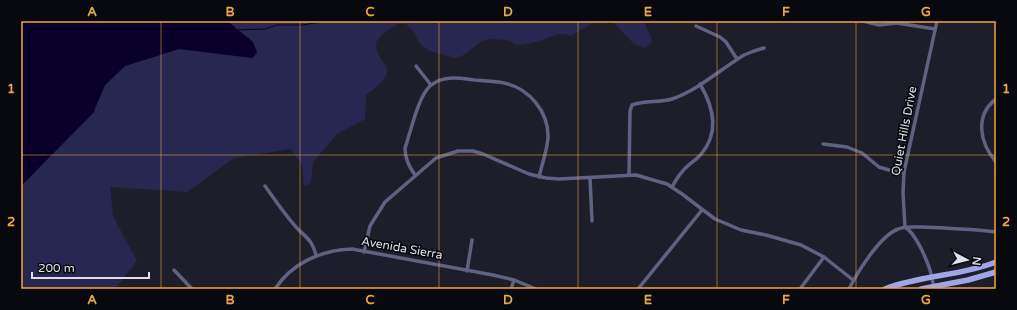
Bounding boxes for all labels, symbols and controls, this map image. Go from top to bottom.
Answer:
text: A [87,4,97,20]
text: B [225,4,235,20]
text: C [365,4,375,20]
text: D [503,4,513,20]
text: E [644,4,652,20]
text: F [782,4,790,20]
text: G [921,4,931,20]
text: 1 [7,81,15,97]
text: 1 [1002,81,1010,97]
street label: Quiet Hills Drive [888,85,920,177]
text: 2 [7,214,15,230]
text: 2 [1002,214,1010,230]
street label: Avenida Sierra [360,234,444,262]
north arrow [947,240,987,280]
scale bar [32,254,149,280]
text: N [969,256,983,266]
text: 200 m [38,261,75,275]
text: A [87,292,97,308]
text: B [225,292,235,308]
text: C [365,292,375,308]
text: D [503,292,513,308]
text: E [644,292,652,308]
text: F [782,292,790,308]
text: G [921,292,931,308]

